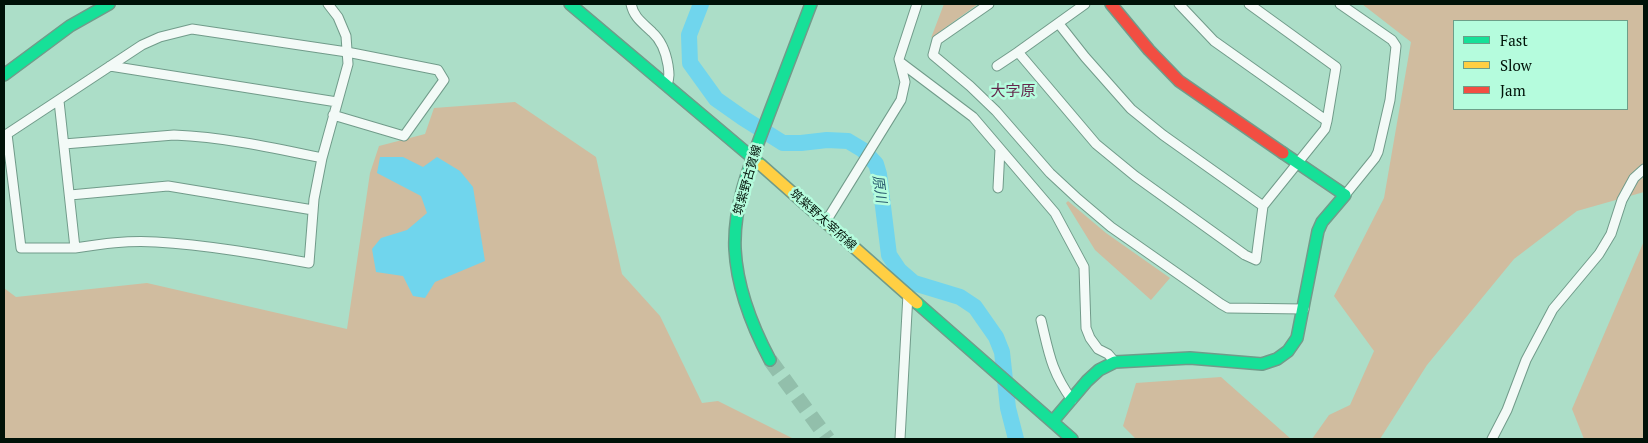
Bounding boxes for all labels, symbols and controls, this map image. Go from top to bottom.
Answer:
legend [1453,20,1628,110]
text: Fast [1500,30,1528,50]
text: Slow [1500,55,1532,75]
text: Jam [1500,80,1526,100]
district label: 大字原 [991,83,1035,101]
street label: 筑紫野古賀線 [731,143,765,217]
water label: 原川 [869,174,889,204]
street label: 筑紫野太宰府線 [787,187,859,253]

